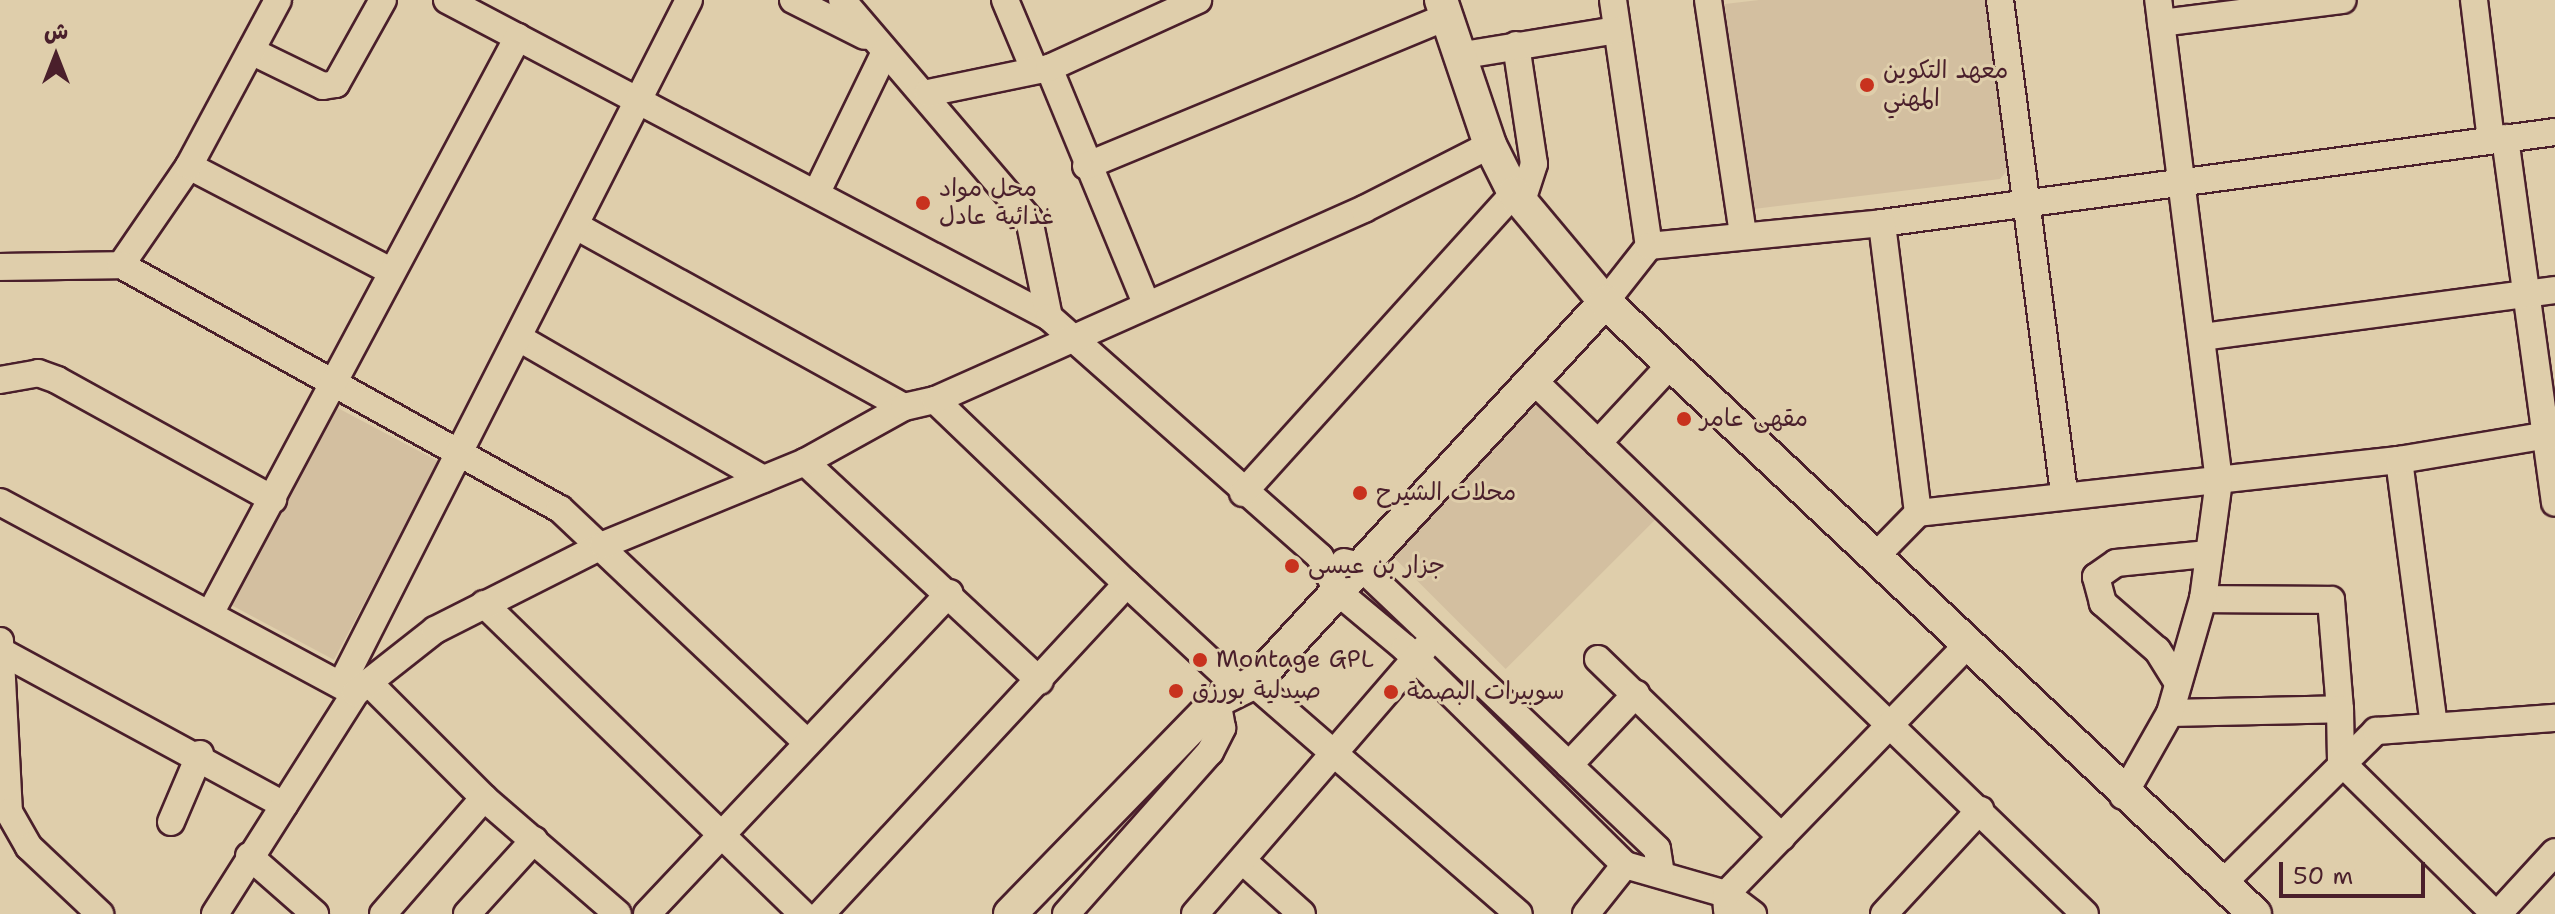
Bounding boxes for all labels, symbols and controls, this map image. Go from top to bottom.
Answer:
north arrow [16,16,96,96]
text: ش [44,17,68,46]
place label: معهد التكوين المهني [1883,57,2008,113]
marker: معهد التكوين المهني [1858,76,1876,94]
place label: محل مواد غذائية عادل [939,175,1054,231]
marker: محل مواد غذائية عادل [914,194,932,212]
place label: مقهى عامر [1700,405,1808,433]
marker: مقهى عامر [1675,410,1693,428]
place label: محلات الشيرح [1376,479,1516,507]
marker: محلات الشيرح [1351,484,1369,502]
place label: جزار بن عيسى [1308,552,1445,580]
marker: جزار بن عيسى [1283,557,1301,575]
place label: Montage GPL [1216,646,1374,674]
marker: Montage GPL [1191,651,1209,669]
place label: صيدلية بورزق [1192,677,1321,705]
place label: سوبيرات البصمة [1407,678,1565,706]
marker: صيدلية بورزق [1167,682,1185,700]
marker: سوبيرات البصمة [1382,683,1400,701]
scale bar [2283,846,2429,896]
text: 50 m [2293,860,2353,892]

